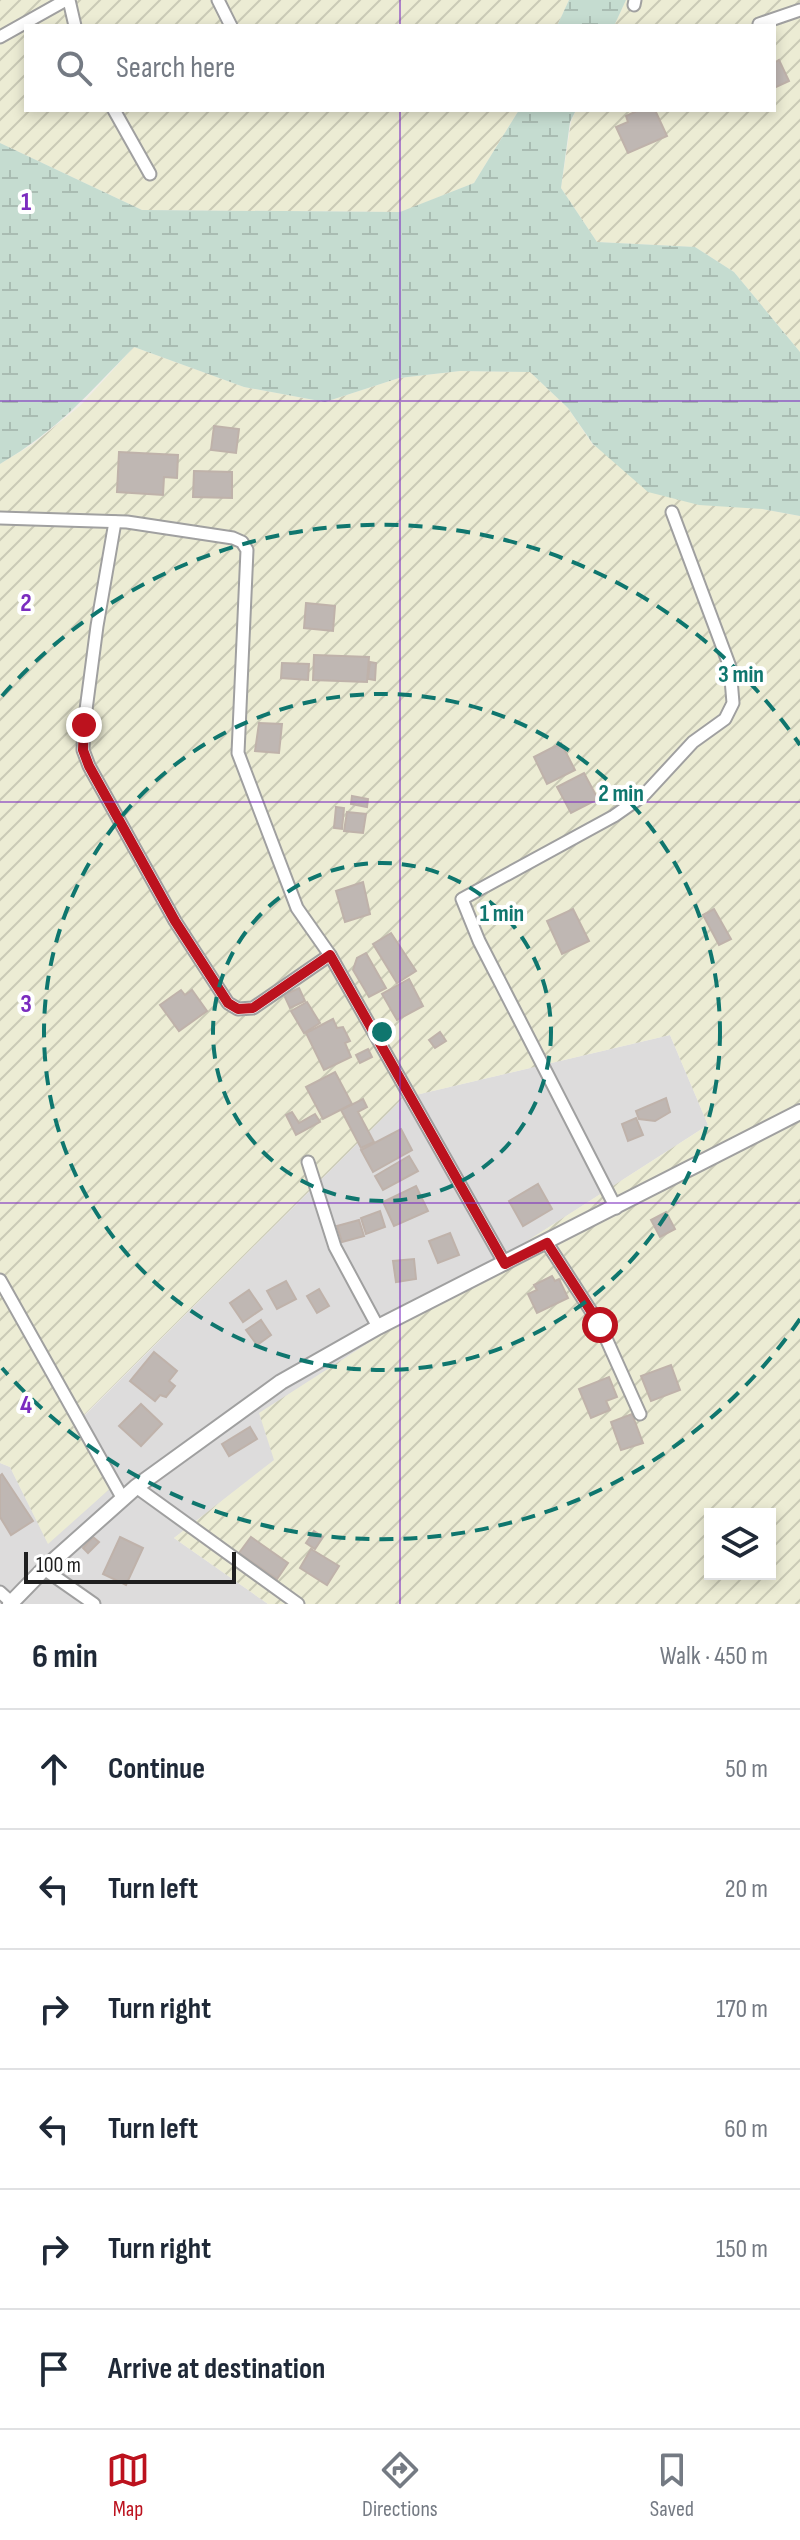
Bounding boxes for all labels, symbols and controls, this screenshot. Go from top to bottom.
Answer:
search box [24,24,776,112]
icon: search [52,46,96,90]
text: Search here [116,50,235,86]
text: 1 [21,187,31,218]
text: 2 [20,588,32,619]
text: 3 min [718,660,764,689]
route end [66,707,102,743]
text: 2 min [598,779,644,808]
text: 1 min [480,899,524,928]
text: 3 [20,989,32,1020]
centre of rings [368,1018,396,1046]
route start [582,1307,618,1343]
text: 4 [20,1390,32,1421]
map controls [704,1508,776,1580]
button: layers [704,1508,776,1580]
scale bar [24,1548,236,1584]
text: 100 m [36,1552,81,1579]
text: 6 min [32,1636,98,1677]
text: Walk · 450 m [660,1641,768,1672]
icon: ahead [32,1747,76,1791]
text: Continue [108,1751,205,1787]
text: 50 m [725,1754,768,1785]
icon: left [32,1867,76,1911]
text: Turn left [108,1871,198,1907]
text: 20 m [725,1874,768,1905]
icon: right [32,1987,76,2031]
text: Turn right [108,1991,211,2027]
text: 170 m [716,1994,768,2025]
icon: left [32,2107,76,2151]
text: Turn left [108,2111,198,2147]
text: 60 m [724,2114,768,2145]
icon: right [32,2227,76,2271]
text: Turn right [108,2231,211,2267]
text: 150 m [716,2234,768,2265]
icon: arrive [32,2347,76,2391]
text: Arrive at destination [108,2351,325,2387]
tab: Map [106,2448,150,2523]
tab: Directions [362,2448,438,2523]
tab: Saved [650,2448,694,2523]

